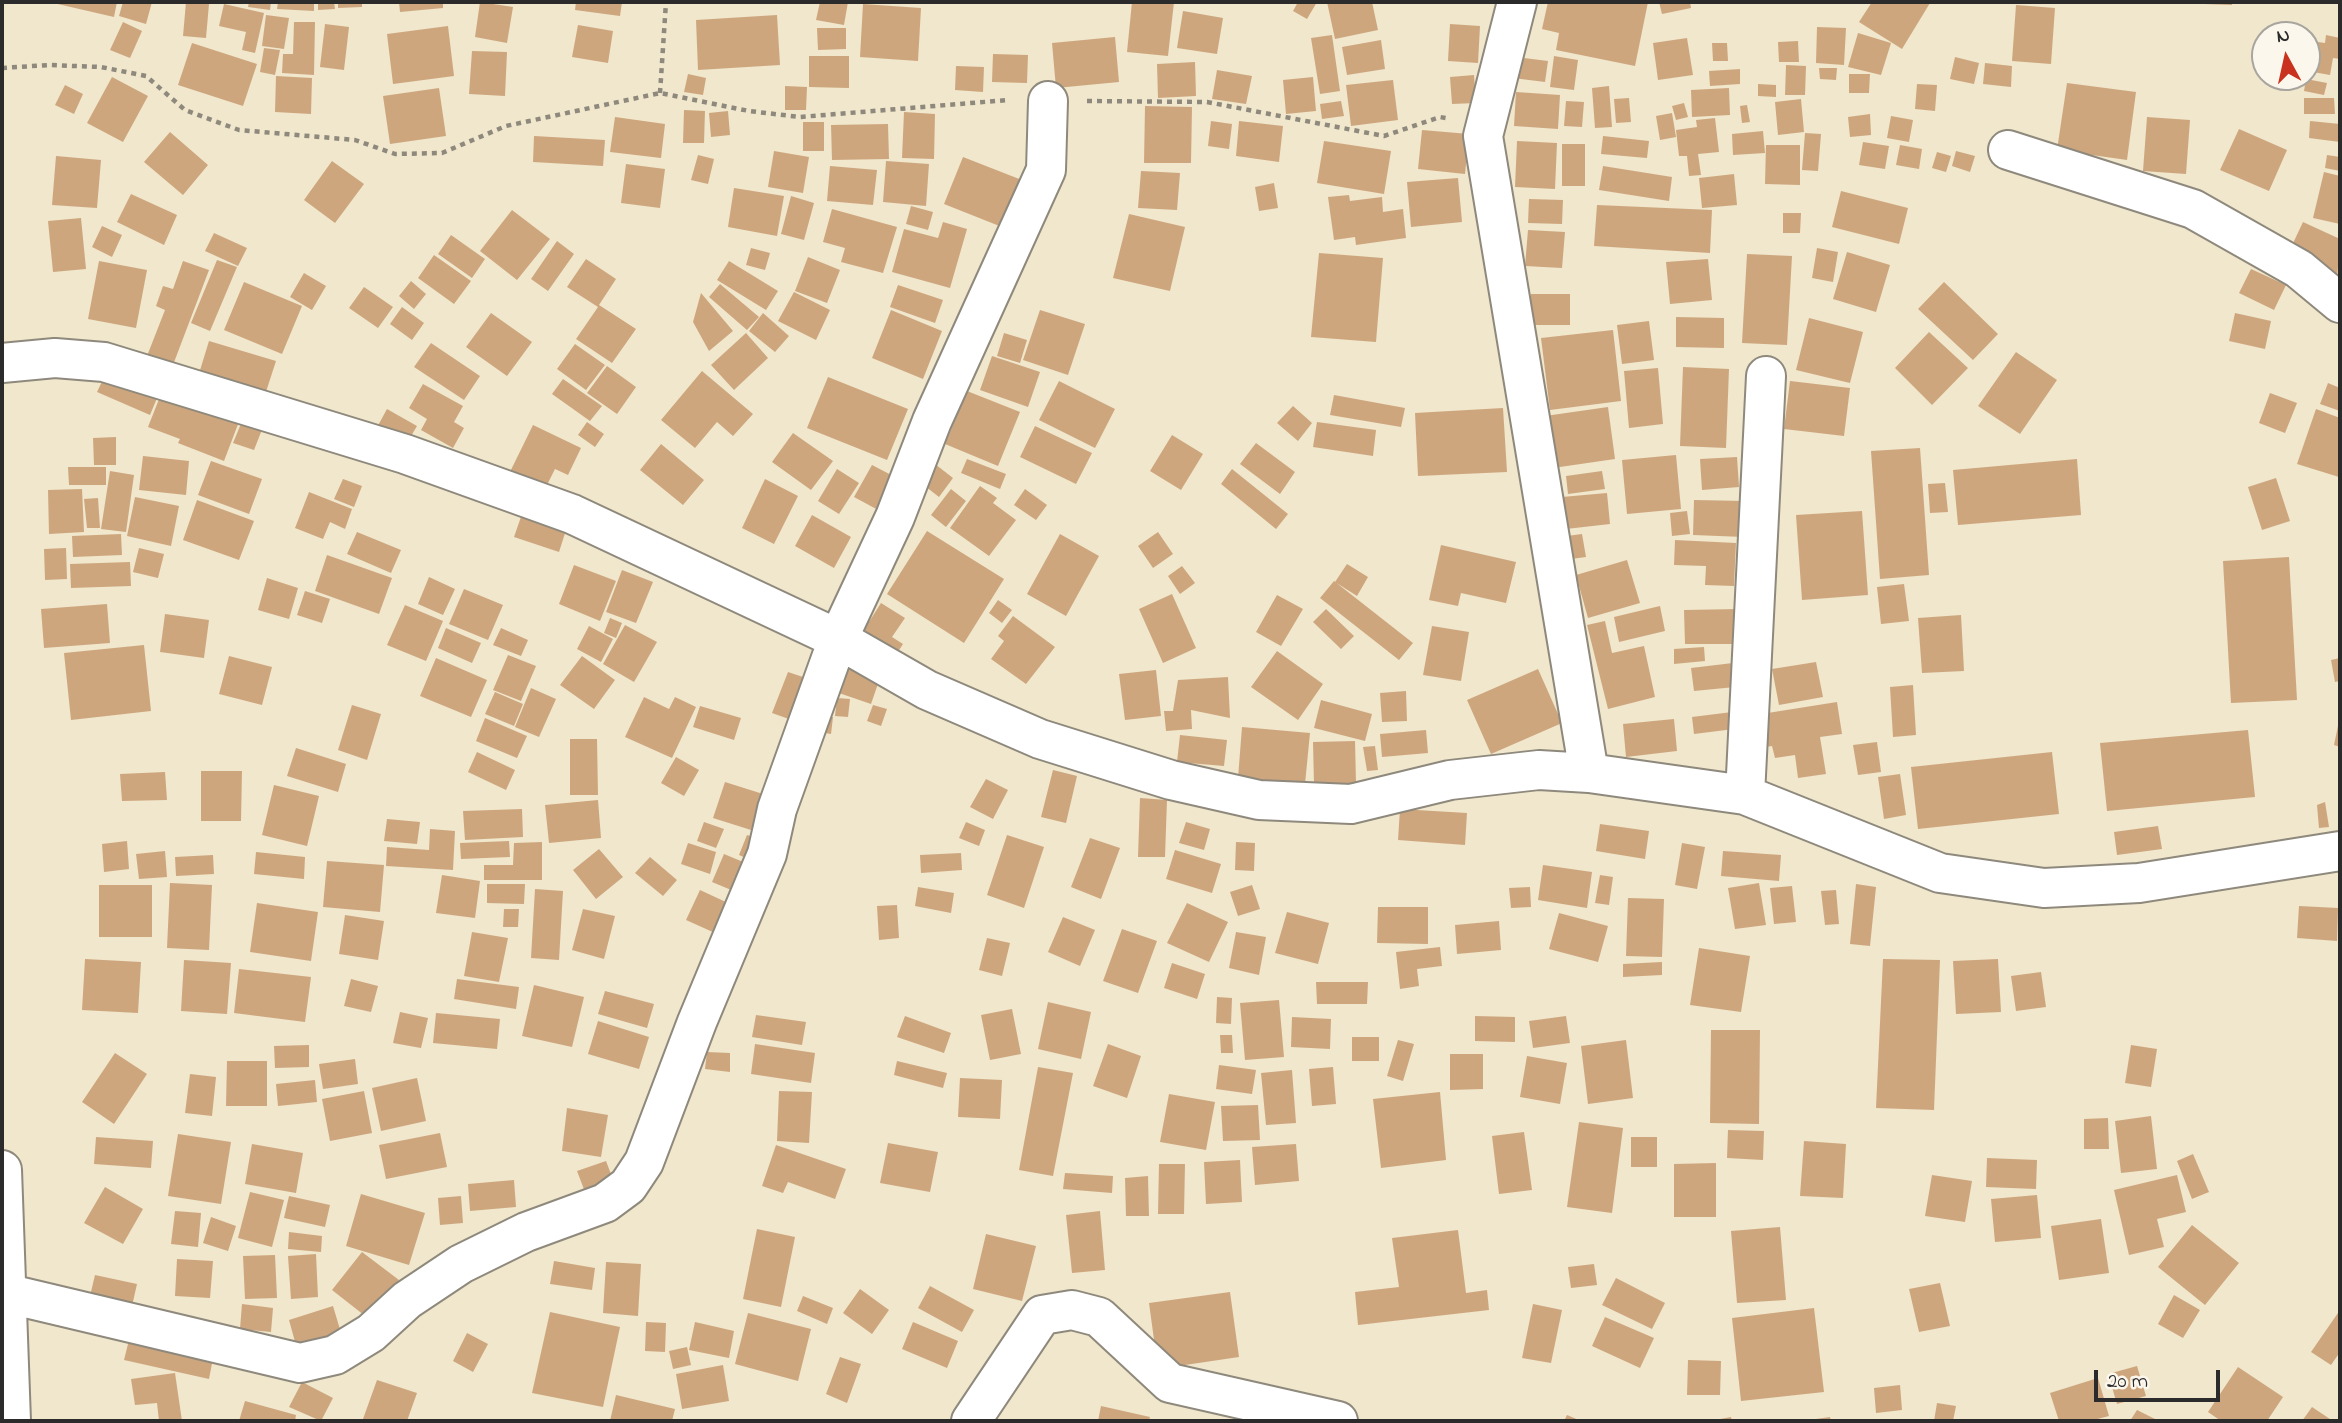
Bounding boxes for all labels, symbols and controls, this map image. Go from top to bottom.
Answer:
north arrow [2251,21,2321,91]
text: N [2275,22,2292,51]
scale bar [2097,1356,2223,1400]
text: 20 m [2107,1367,2148,1397]

